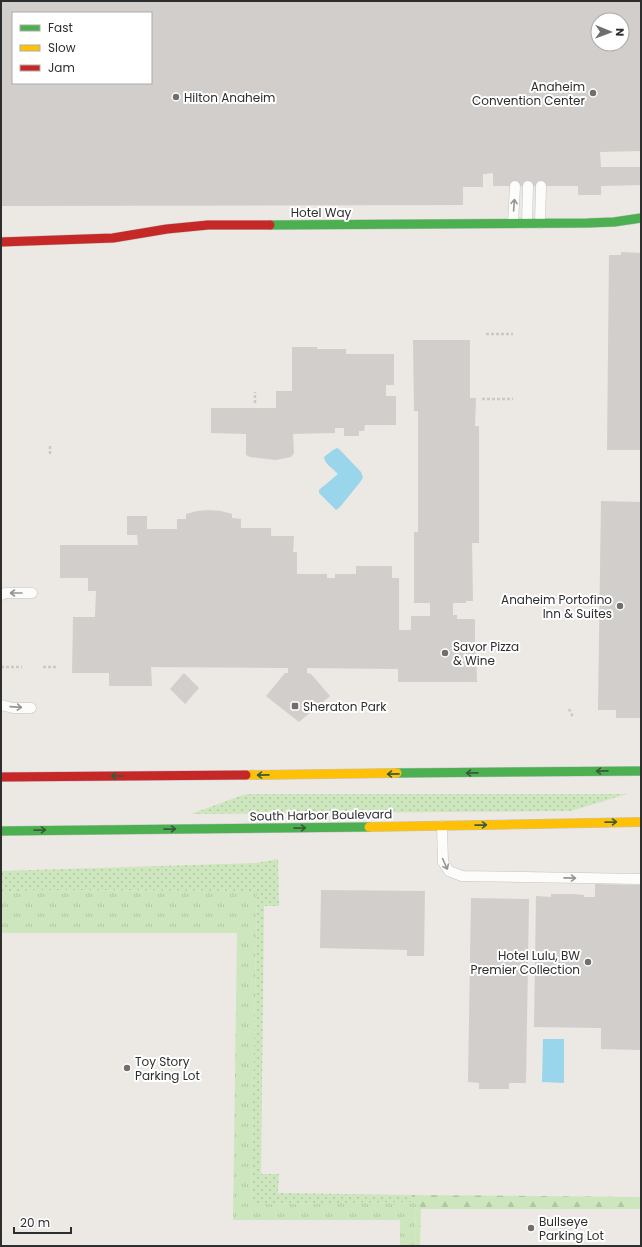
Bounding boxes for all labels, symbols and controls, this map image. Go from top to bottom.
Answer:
legend [12,12,152,84]
north arrow [590,12,630,52]
text: Fast [48,19,73,36]
text: N [612,28,628,36]
text: Slow [48,39,76,56]
text: Jam [48,59,75,76]
place label: Anaheim Convention Center [472,78,586,109]
marker: Anaheim Convention Center [588,88,598,98]
place label: Hilton Anaheim [184,89,275,106]
marker: Hilton Anaheim [171,92,181,102]
one-way arrow [510,199,517,212]
street label: Hotel Way [291,204,352,221]
one-way arrow [10,589,23,597]
place label: Anaheim Portofino Inn & Suites [501,591,612,622]
marker: Anaheim Portofino Inn & Suites [615,601,625,611]
place label: Savor Pizza & Wine [453,638,519,669]
marker: Savor Pizza & Wine [440,648,450,658]
place label: Sheraton Park [303,698,387,715]
marker: Sheraton Park [290,701,300,711]
one-way arrow [9,704,22,711]
one-way arrow [596,767,609,775]
one-way arrow [466,769,479,777]
one-way arrow [387,770,400,778]
one-way arrow [257,771,270,779]
one-way arrow [111,772,124,780]
street label: South Harbor Boulevard [250,805,392,825]
one-way arrow [604,819,617,826]
one-way arrow [474,821,487,829]
one-way arrow [293,824,306,832]
one-way arrow [163,825,176,833]
one-way arrow [33,827,46,834]
one-way arrow [442,858,450,870]
one-way arrow [563,874,576,882]
place label: Hotel Lulu, BW Premier Collection [470,947,580,978]
marker: Hotel Lulu, BW Premier Collection [583,957,593,967]
place label: Toy Story Parking Lot [135,1053,200,1084]
marker: Toy Story Parking Lot [122,1063,132,1073]
scale bar [14,1209,71,1235]
place label: Bullseye Parking Lot [539,1213,604,1244]
text: 20 m [20,1214,50,1231]
marker: Bullseye Parking Lot [526,1223,536,1233]

